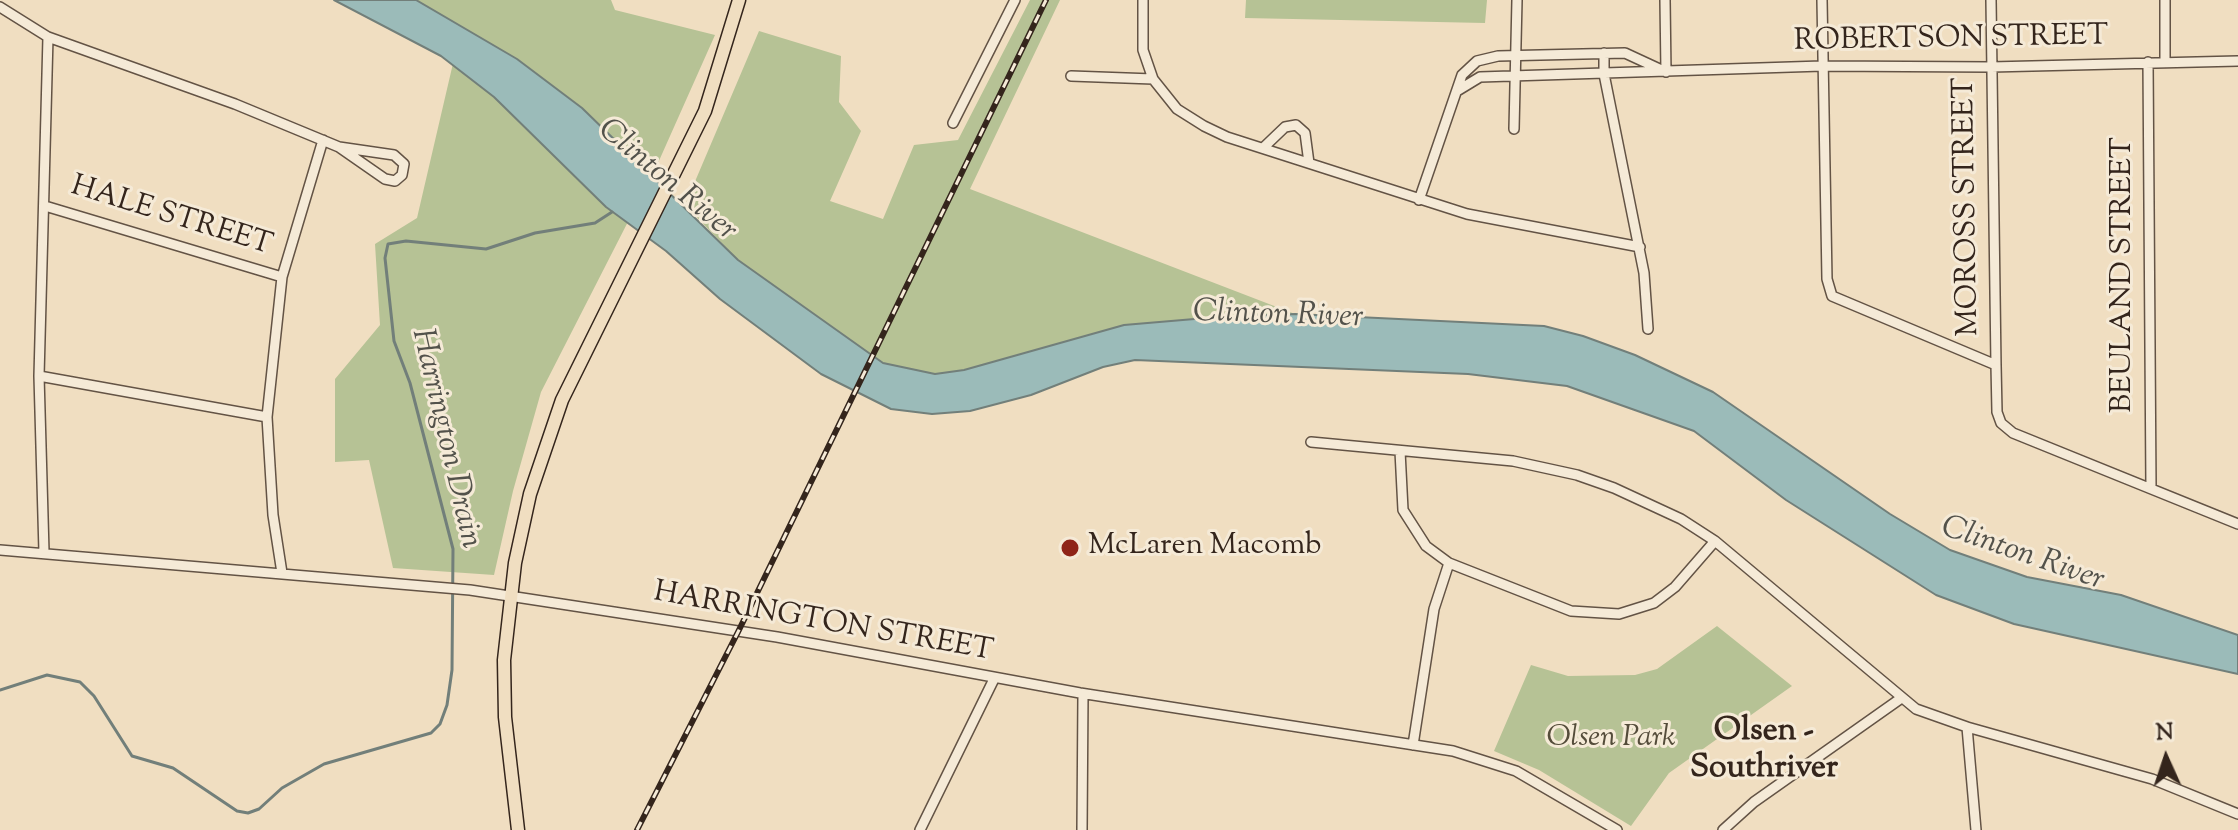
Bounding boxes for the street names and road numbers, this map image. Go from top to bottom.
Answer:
street label: ROBERTSON STREET [1793,20,2109,62]
street label: MOROSS STREET [1949,77,1989,337]
street label: BEULAND STREET [2107,137,2143,413]
street label: HALE STREET [66,170,276,266]
street label: HARRINGTON STREET [651,576,995,672]

